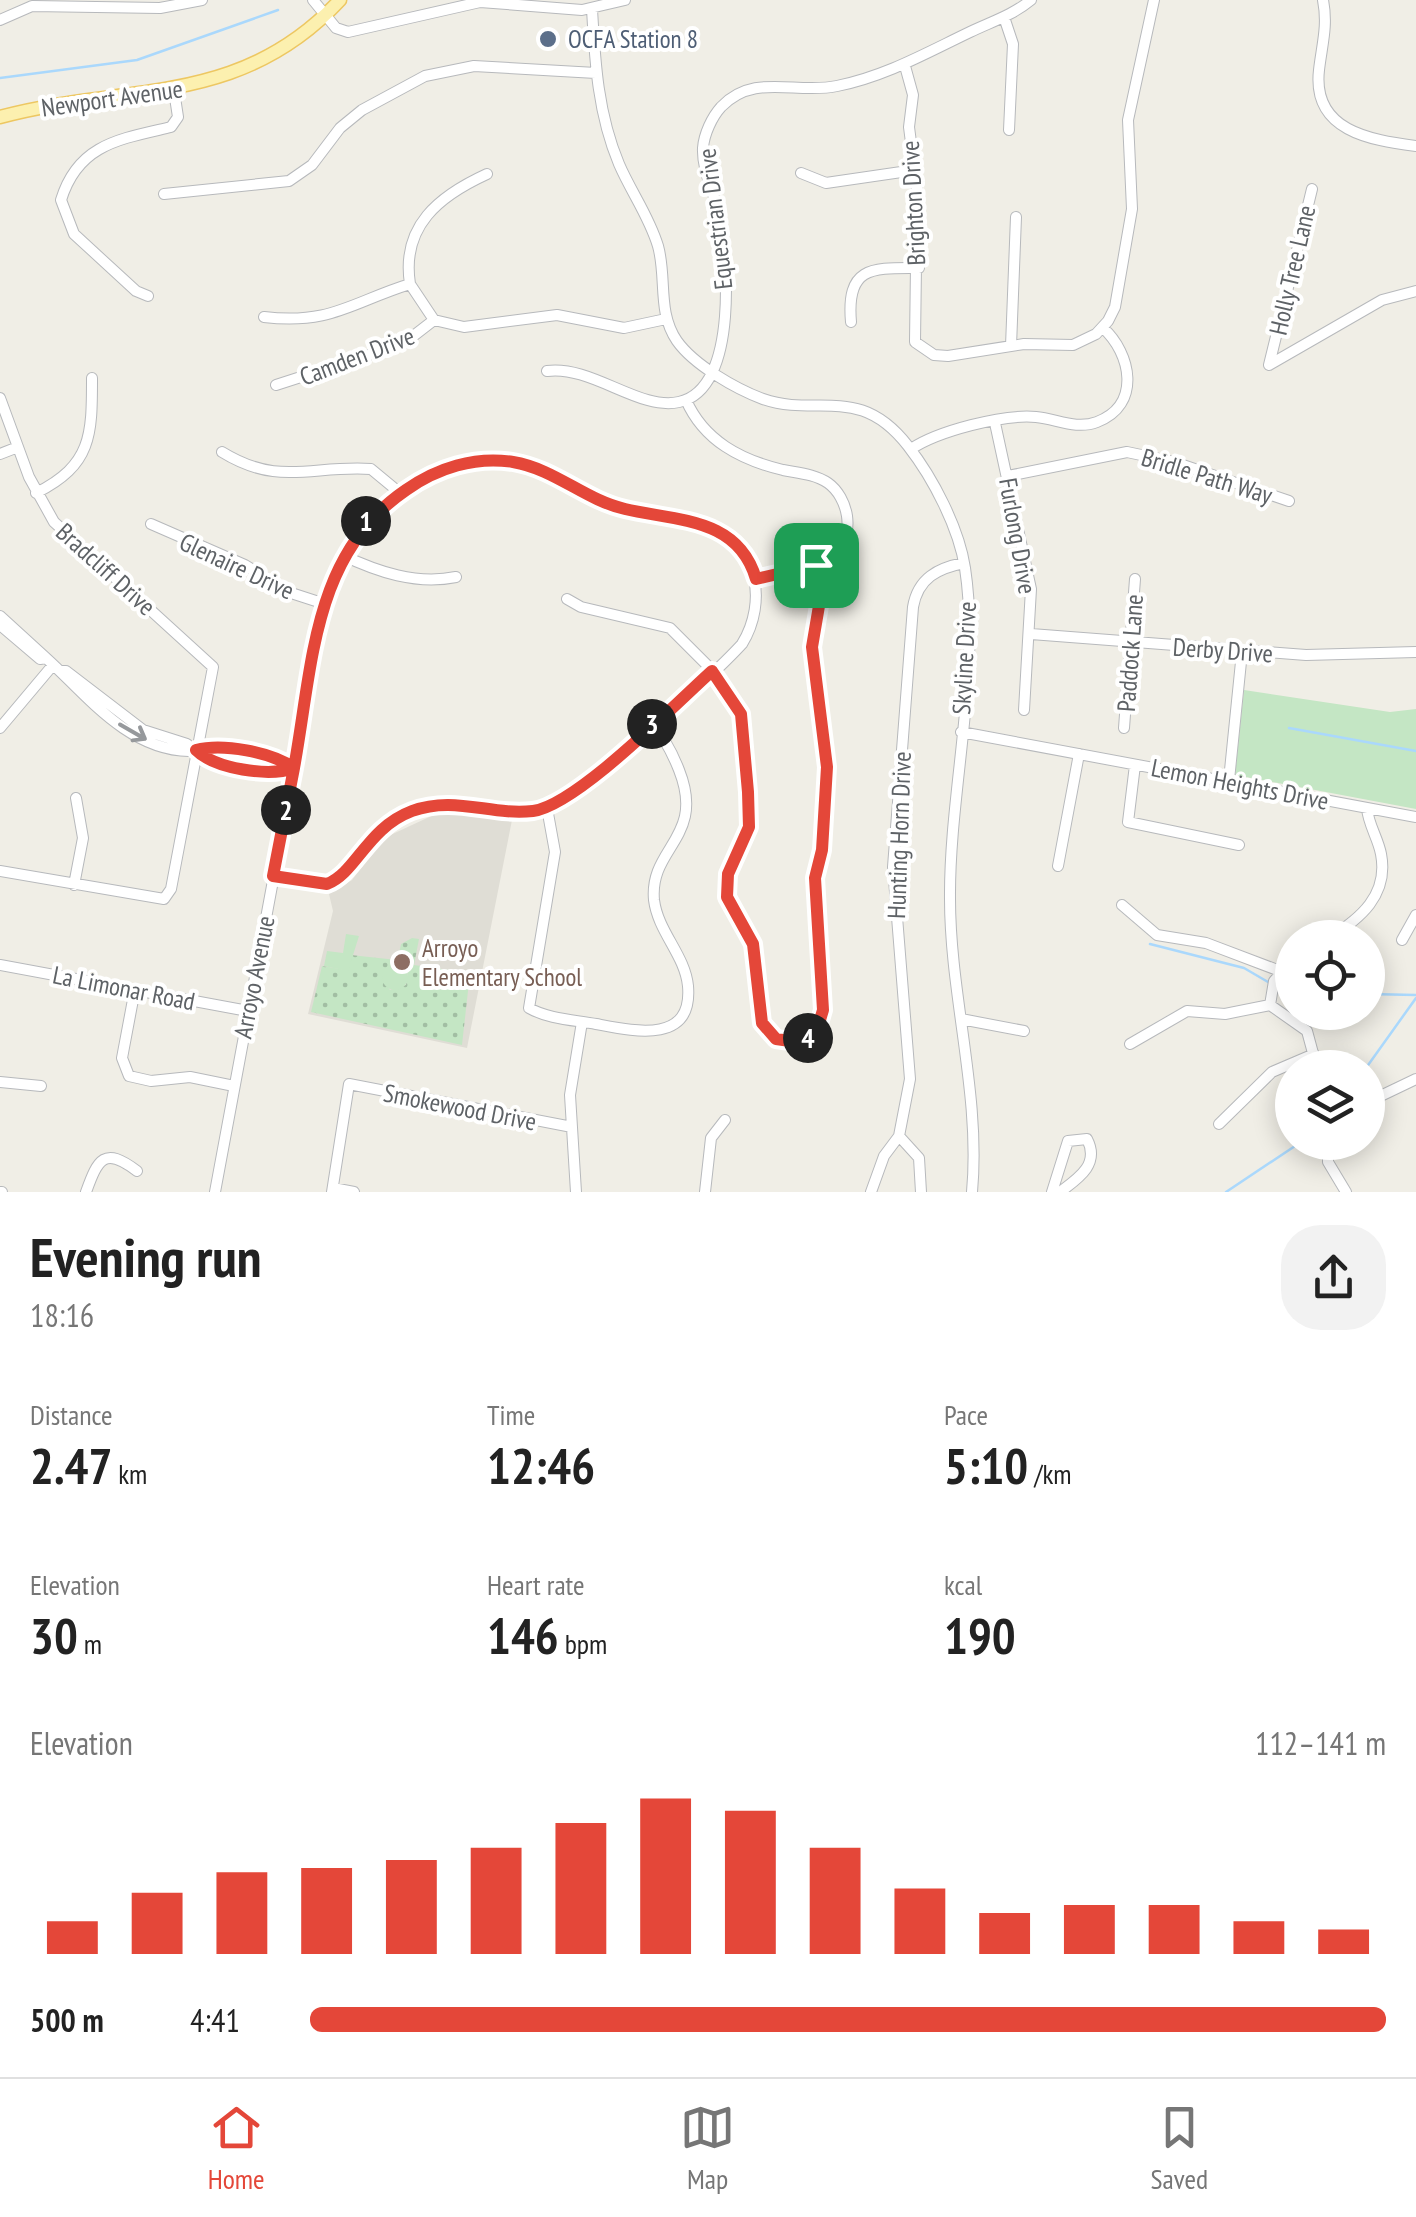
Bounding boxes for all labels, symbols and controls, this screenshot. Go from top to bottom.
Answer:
place label: OCFA Station 8 [568,23,698,55]
marker: OCFA Station 8 [537,28,559,50]
street label: Newport Avenue [39,72,185,124]
street label: Brighton Drive [894,140,932,266]
street label: Equestrian Drive [690,147,740,291]
street label: Holly Tree Lane [1262,202,1322,338]
street label: Camden Drive [295,320,419,392]
street label: Bridle Path Way [1138,441,1277,511]
street label: Furlong Drive [992,476,1044,596]
pin: 1 [341,496,391,546]
text: 1 [359,502,373,539]
street label: Bradcliff Drive [50,516,162,622]
pin [774,523,859,608]
street label: Glenaire Drive [175,526,299,606]
icon: arrive [789,538,844,593]
street label: Paddock Lane [1110,593,1150,713]
street label: Skyline Drive [945,601,983,715]
street label: Derby Drive [1172,631,1274,669]
pin: 3 [627,699,677,749]
text: 3 [645,705,659,742]
one-way arrow [118,723,147,743]
street label: Hunting Horn Drive [880,751,918,919]
street label: Lemon Heights Drive [1149,751,1331,817]
pin: 2 [261,785,311,835]
text: 2 [279,791,293,828]
street label: Arroyo Avenue [226,913,282,1041]
map controls [1275,920,1385,1160]
button: locate [1275,920,1385,1030]
place label: Arroyo Elementary School [422,932,582,993]
marker: Arroyo Elementary School [391,951,413,973]
street label: La Limonar Road [50,959,198,1017]
pin: 4 [783,1013,833,1063]
text: 4 [801,1019,815,1056]
button: layers [1275,1050,1385,1160]
street label: Smokewood Drive [381,1077,539,1137]
text: Evening run [30,1221,262,1292]
button: share [1281,1225,1386,1330]
text: 18:16 [30,1294,94,1336]
text: Distance [30,1396,113,1433]
text: Time [487,1396,535,1433]
text: Pace [944,1396,988,1433]
text: 2.47 [30,1433,112,1498]
text: 12:46 [487,1433,595,1498]
text: 5:10 [944,1433,1028,1498]
text: km [112,1455,147,1492]
text: /km [1028,1455,1072,1492]
text: Elevation [30,1566,120,1603]
text: Heart rate [487,1566,585,1603]
text: kcal [944,1566,982,1603]
text: 30 [30,1603,78,1668]
text: 146 [487,1603,559,1668]
text: 190 [944,1603,1016,1668]
text: m [78,1625,102,1662]
text: bpm [559,1625,607,1662]
text: Elevation [30,1722,133,1764]
text: 112–141 m [1255,1722,1386,1764]
text: 500 m [30,1999,104,2041]
text: 4:41 [190,1999,240,2041]
tab: Home [208,2100,265,2197]
tab: Map [680,2100,735,2197]
tab: Saved [1151,2100,1208,2197]

